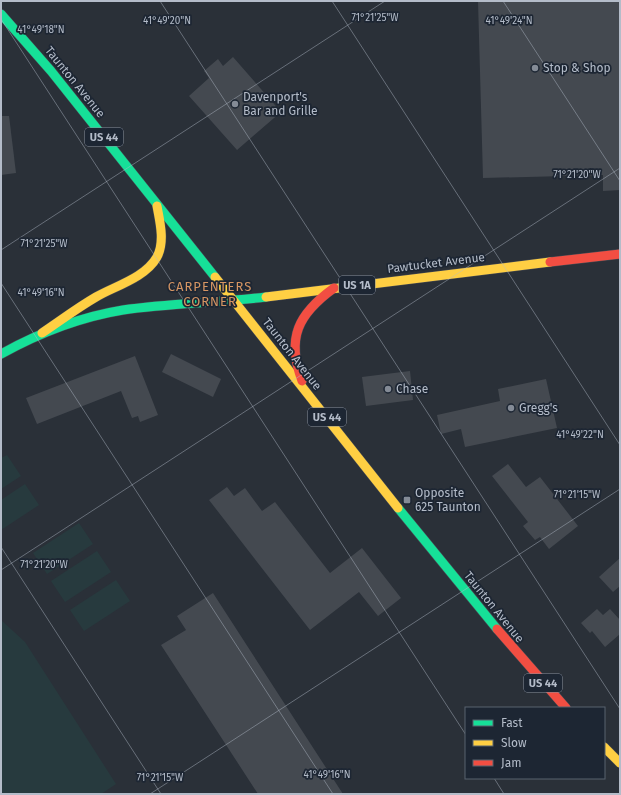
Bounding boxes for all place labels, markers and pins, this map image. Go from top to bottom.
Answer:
place label: Stop & Shop [543,61,611,75]
marker: Stop & Shop [530,63,540,73]
place label: Davenport's Bar and Grille [243,90,318,118]
marker: Davenport's Bar and Grille [230,99,240,109]
place label: Chase [396,382,428,396]
marker: Chase [383,384,393,394]
place label: Gregg's [519,401,558,415]
marker: Gregg's [506,403,516,413]
place label: Opposite 625 Taunton [415,486,481,514]
marker: Opposite 625 Taunton [402,495,412,505]

